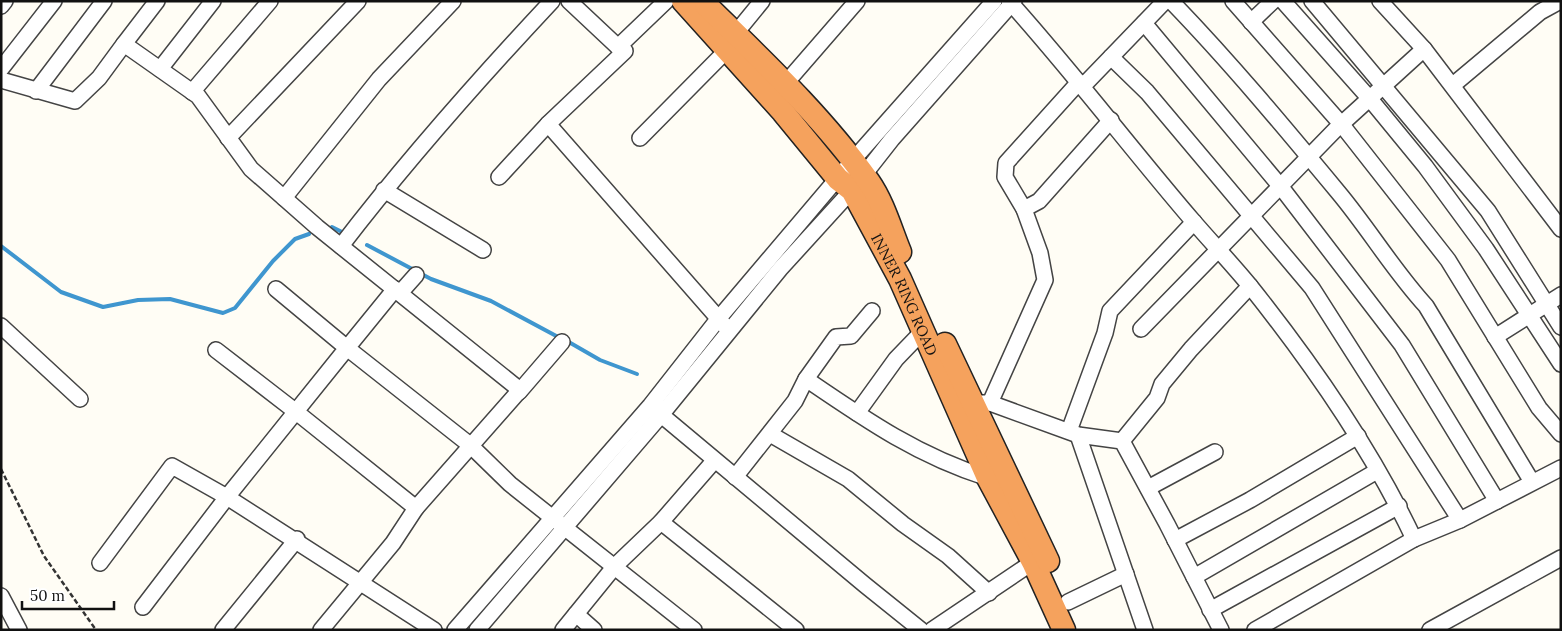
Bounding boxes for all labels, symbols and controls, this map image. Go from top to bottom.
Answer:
street label: INNER RING ROAD [868,230,942,359]
scale bar [22,578,115,610]
text: 50 m [30,586,65,605]

